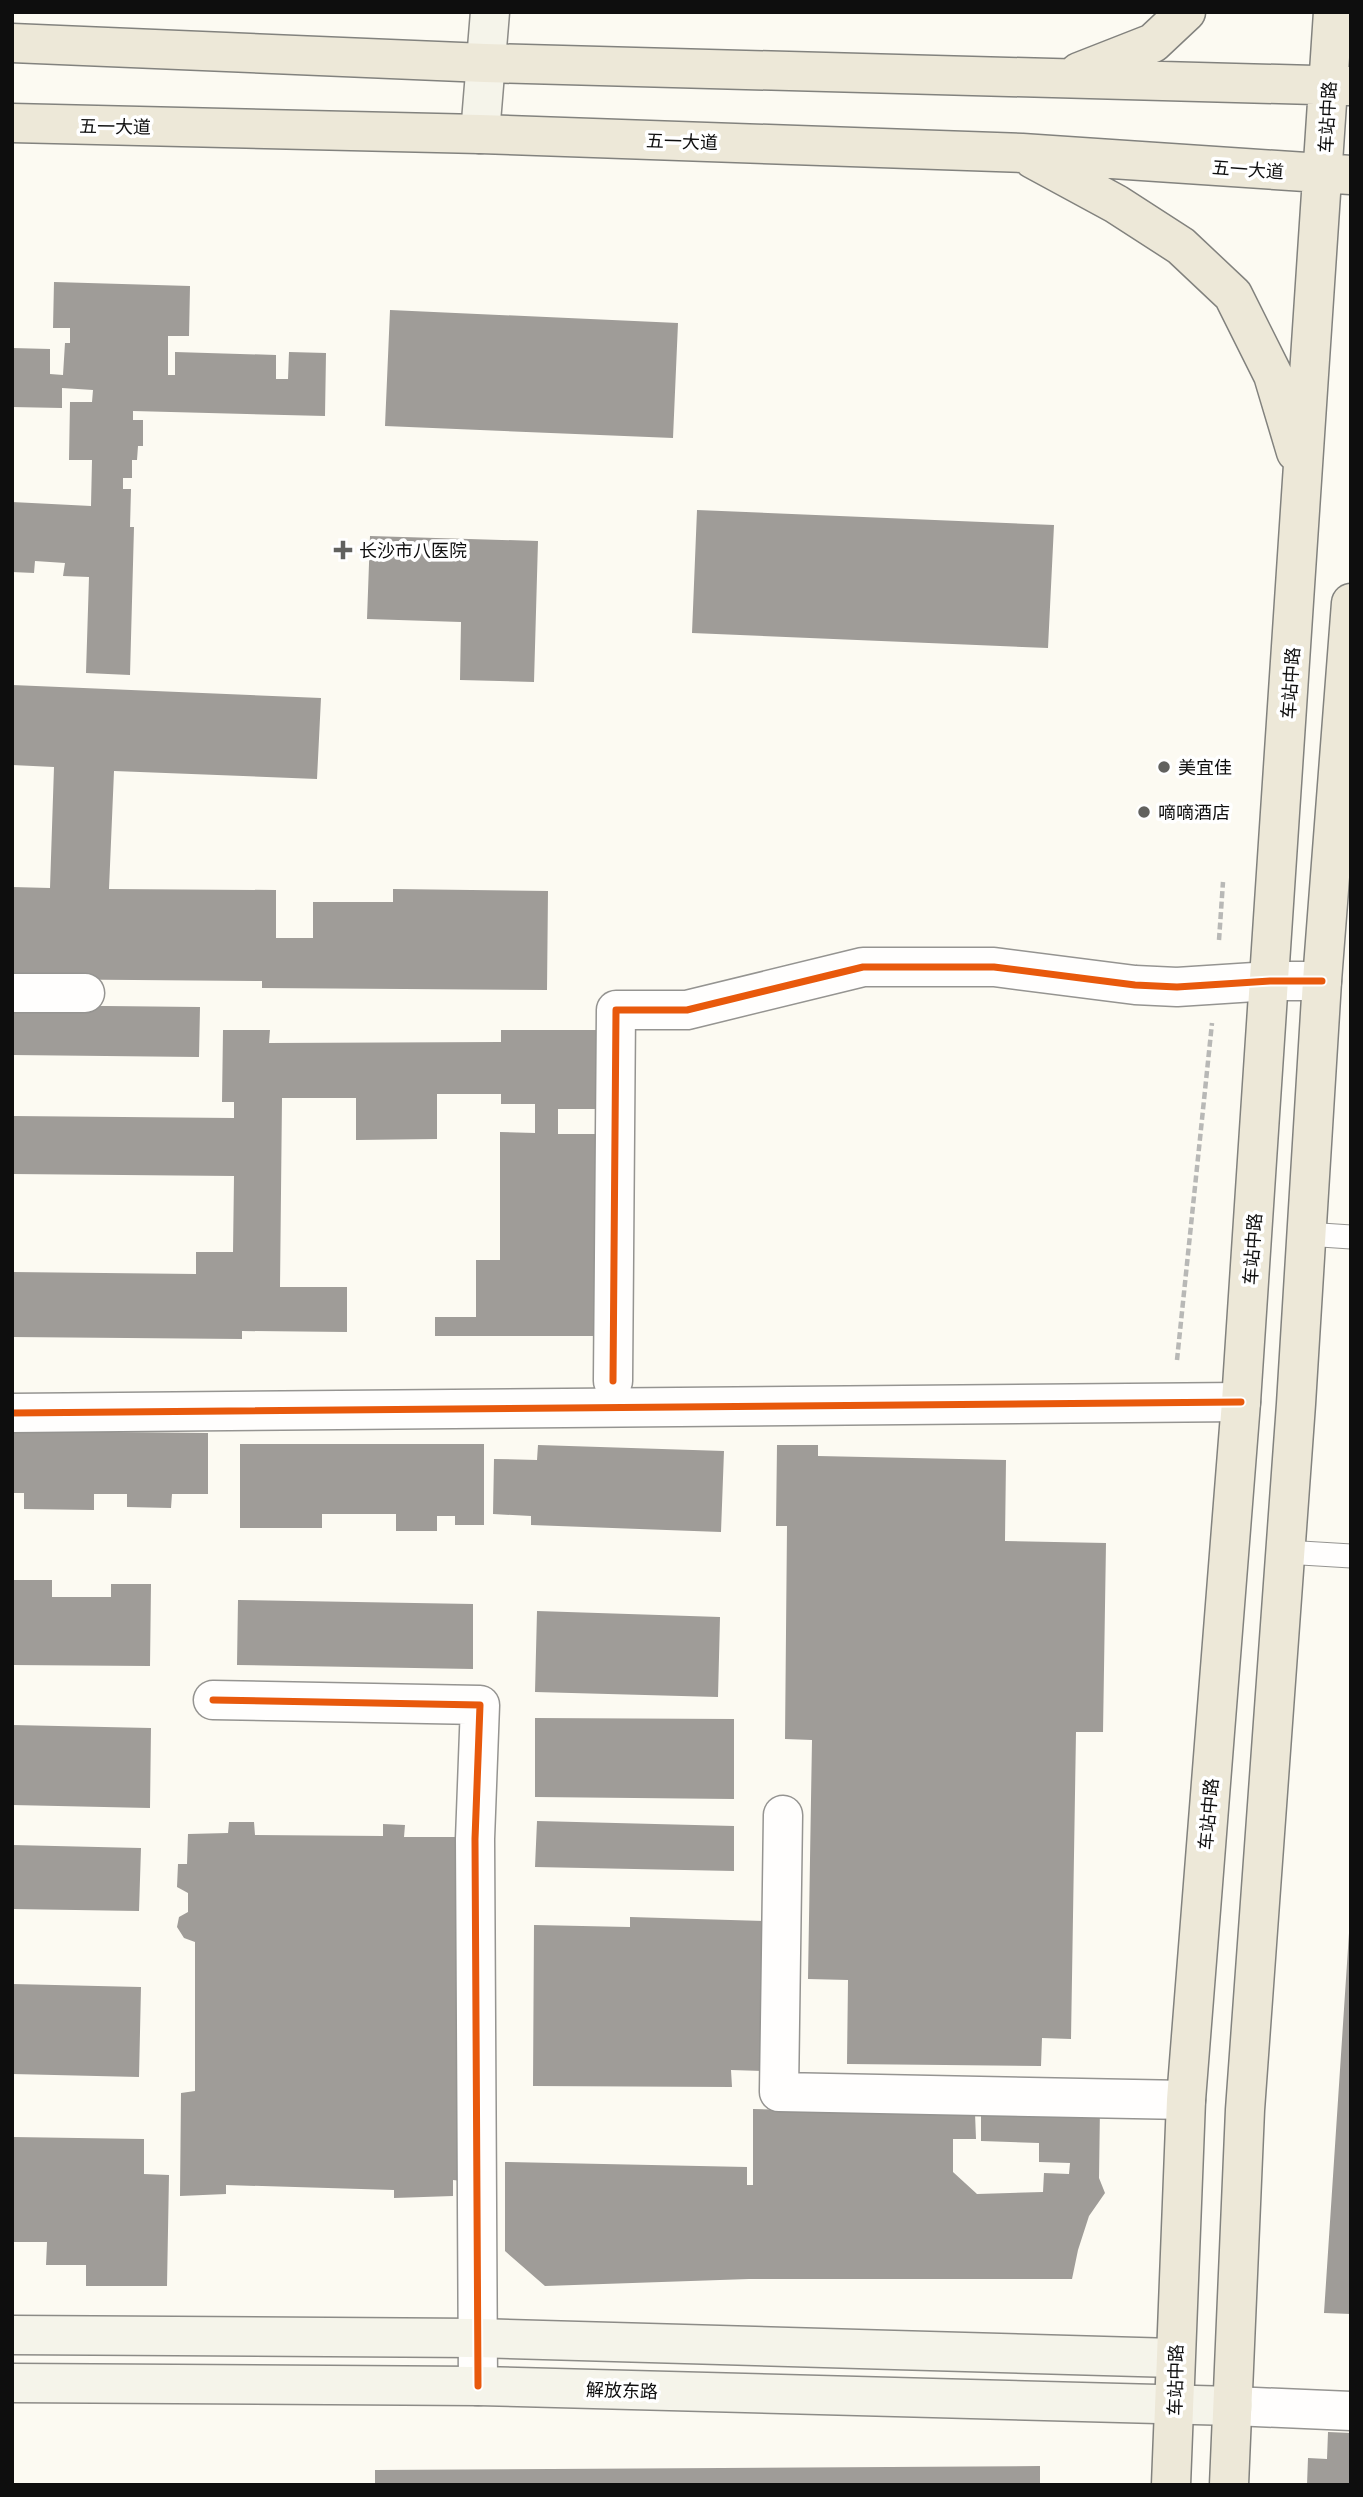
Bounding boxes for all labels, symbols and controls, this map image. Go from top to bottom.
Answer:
street label: 车站中路 [1313,80,1341,154]
street label: 五一大道 [79,113,151,139]
street label: 五一大道 [646,128,718,154]
street label: 五一大道 [1211,155,1285,183]
place label: 长沙市八医院 [359,538,467,562]
marker: 长沙市八医院 [333,540,353,560]
street label: 车站中路 [1276,646,1304,720]
place label: 美宜佳 [1178,755,1232,779]
marker: 美宜佳 [1156,759,1172,775]
place label: 嘀嘀酒店 [1158,800,1230,824]
marker: 嘀嘀酒店 [1136,804,1152,820]
street label: 车站中路 [1238,1212,1266,1286]
street label: 车站中路 [1193,1777,1223,1851]
street label: 车站中路 [1162,2344,1188,2416]
street label: 解放东路 [586,2377,658,2403]

